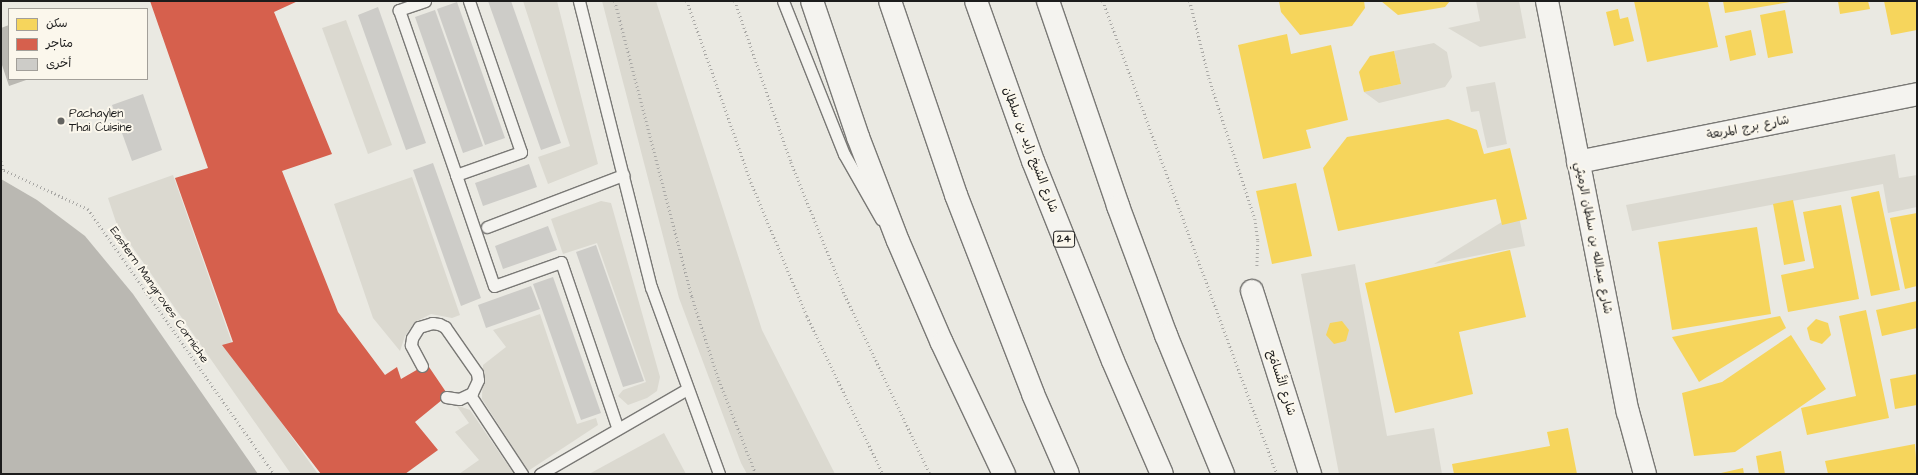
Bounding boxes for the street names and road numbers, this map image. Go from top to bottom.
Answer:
street label: شارع الشيخ زايد بن سلطان [999,85,1061,215]
street label: شارع برج المربعة [1706,113,1790,143]
street label: شارع عبدالله بن سلطان الرميثي [1571,161,1615,315]
street label: Eastern Mangroves Corniche [106,224,212,366]
road number: 24 [1053,230,1075,248]
street label: شارع التَّسامُح [1264,348,1298,418]

